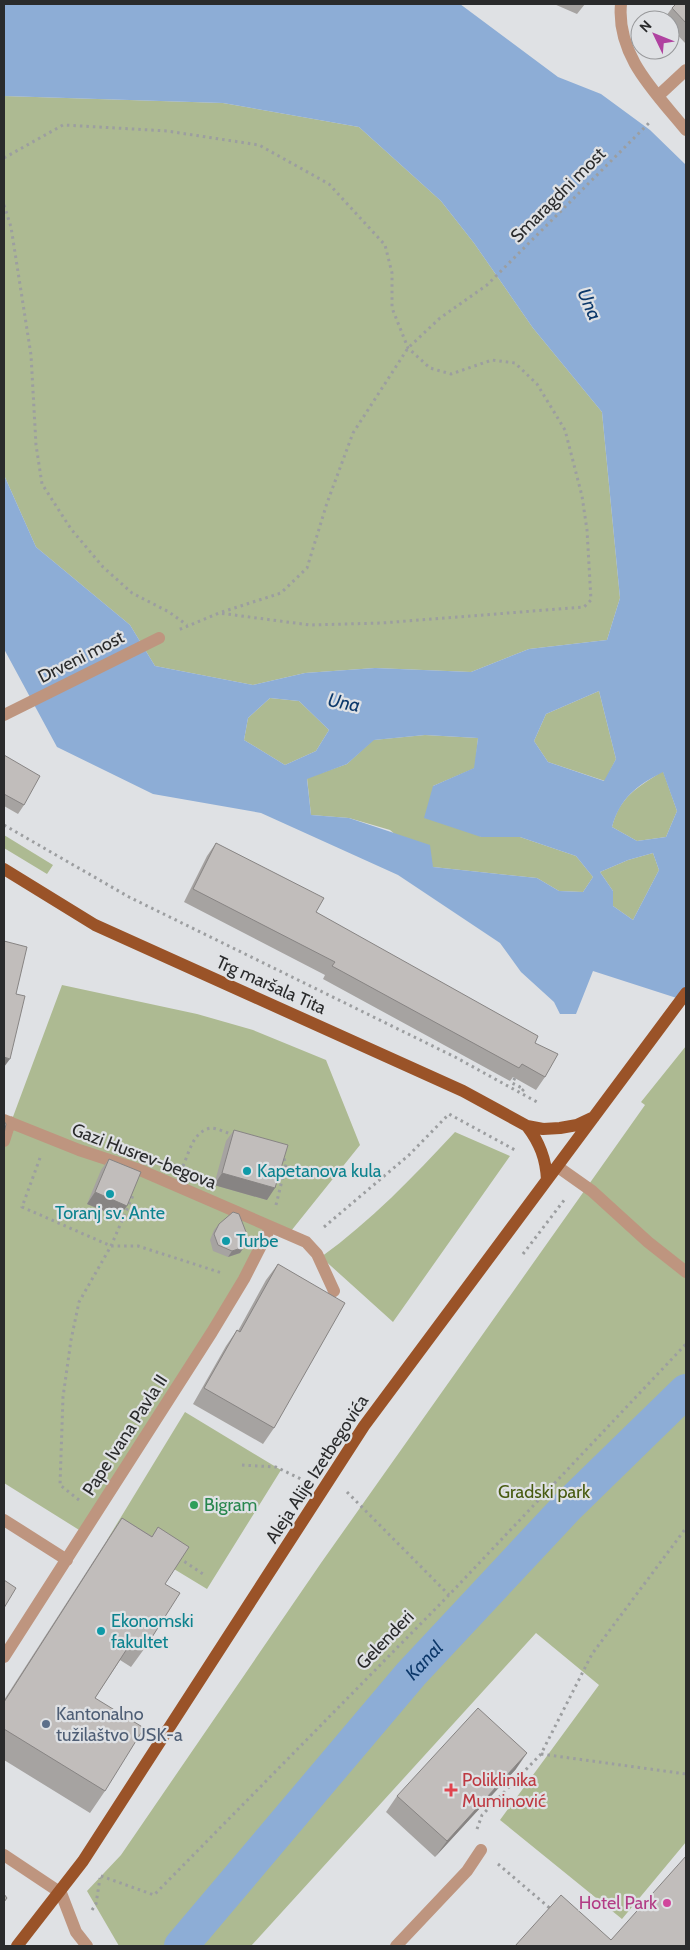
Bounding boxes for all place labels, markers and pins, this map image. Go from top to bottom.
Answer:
place label: Kapetanova kula [257,1160,382,1182]
marker: Kapetanova kula [241,1165,253,1177]
marker: Toranj sv. Ante [104,1188,116,1200]
place label: Toranj sv. Ante [55,1202,165,1224]
place label: Turbe [236,1230,278,1252]
marker: Turbe [220,1235,232,1247]
place label: Bigram [204,1494,257,1516]
marker: Bigram [188,1499,200,1511]
place label: Ekonomski fakultet [111,1610,194,1653]
marker: Ekonomski fakultet [95,1625,107,1637]
place label: Kantonalno tužilaštvo USK-a [56,1703,183,1746]
marker: Kantonalno tužilaštvo USK-a [40,1718,52,1730]
place label: Poliklinika Muminović [462,1769,546,1812]
marker: Poliklinika Muminović [444,1783,458,1797]
place label: Hotel Park [579,1892,658,1914]
marker: Hotel Park [661,1897,673,1909]

